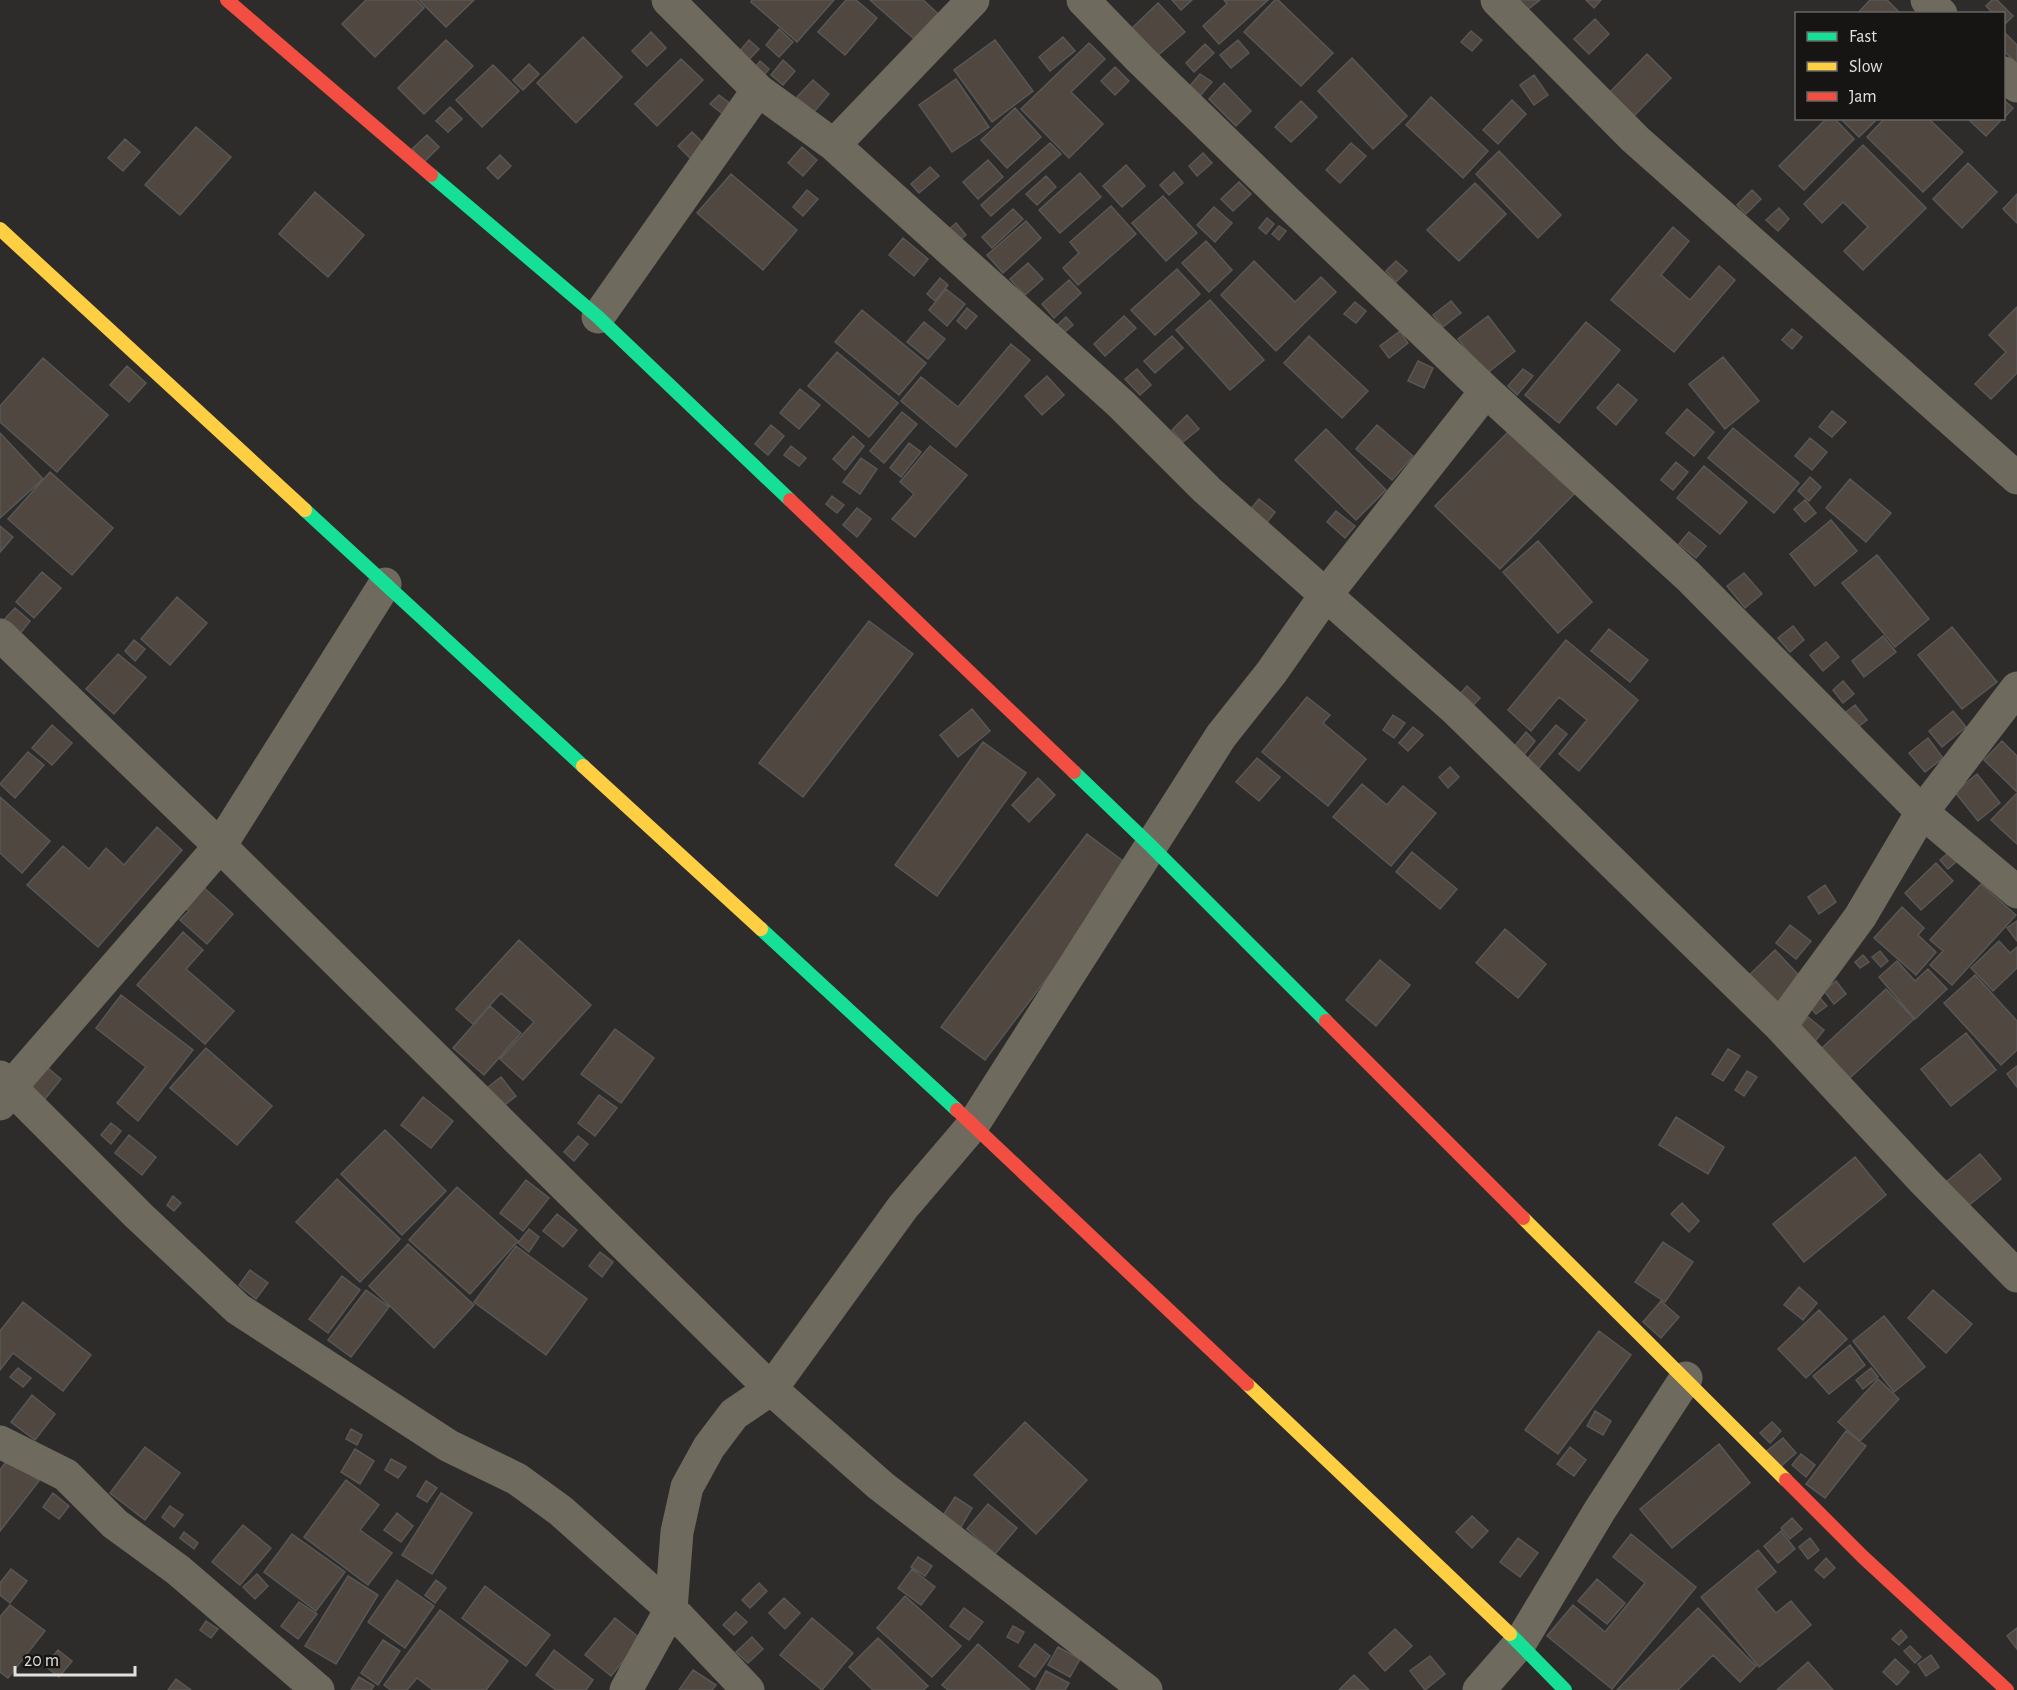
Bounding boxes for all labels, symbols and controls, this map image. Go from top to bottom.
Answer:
legend [1795,12,2005,120]
text: Fast [1849,28,1877,46]
text: Slow [1849,58,1882,76]
text: Jam [1849,88,1877,106]
scale bar [15,1639,135,1677]
text: 20 m [24,1652,59,1670]

